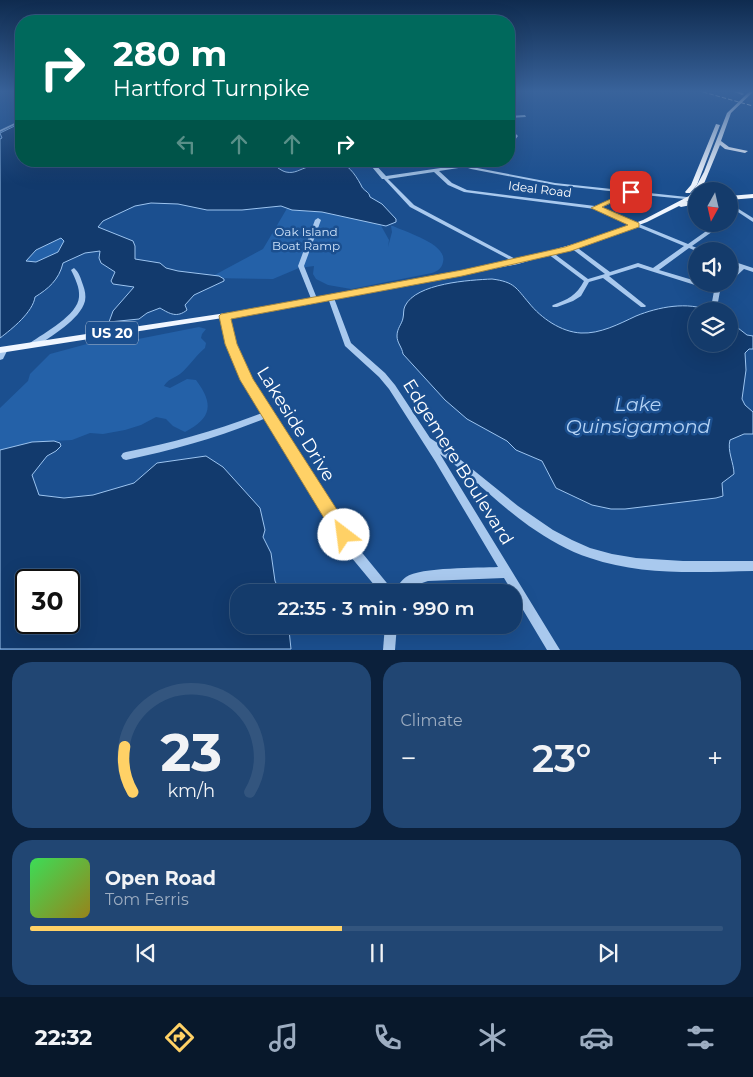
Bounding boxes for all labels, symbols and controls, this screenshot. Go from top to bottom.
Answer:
text: 280 m [113,32,227,75]
icon: right [30,35,95,100]
text: Hartford Turnpike [113,75,310,102]
icon: left [172,130,200,158]
icon: ahead [225,130,253,158]
icon: ahead [278,130,306,158]
icon: right [331,130,359,158]
pin [610,171,652,213]
street label: Ideal Road [507,178,573,200]
icon: arrive [617,178,645,206]
north arrow [688,182,738,232]
map controls [688,182,738,352]
park label: Oak Island Boat Ramp [272,224,340,253]
button: sound [688,242,738,292]
button: layers [688,302,738,352]
road number: US 20 [86,322,138,344]
street label: Lakeside Drive [252,363,340,486]
street label: Edgemere Boulevard [398,375,518,549]
water label: Lake Quinsigamond [566,393,710,438]
position arrow [317,508,369,560]
speed limit sign: 30 [15,569,80,634]
text: 22:35 · 3 min · 990 m [277,597,475,620]
text: Climate [401,711,463,730]
text: 23 [161,721,222,784]
text: 23° [532,735,592,782]
text: − [401,741,417,775]
text: + [707,741,723,775]
text: km/h [167,780,215,801]
text: Open Road [105,867,216,890]
text: Tom Ferris [105,890,189,909]
icon: previous [132,939,160,967]
icon: pause [363,939,391,967]
icon: next [594,939,622,967]
icon: directions [162,1020,197,1055]
icon: music [266,1020,301,1055]
icon: phone [370,1020,405,1055]
icon: climate [475,1020,510,1055]
icon: car [579,1020,614,1055]
icon: filters [683,1020,718,1055]
text: 22:32 [35,1024,92,1051]

